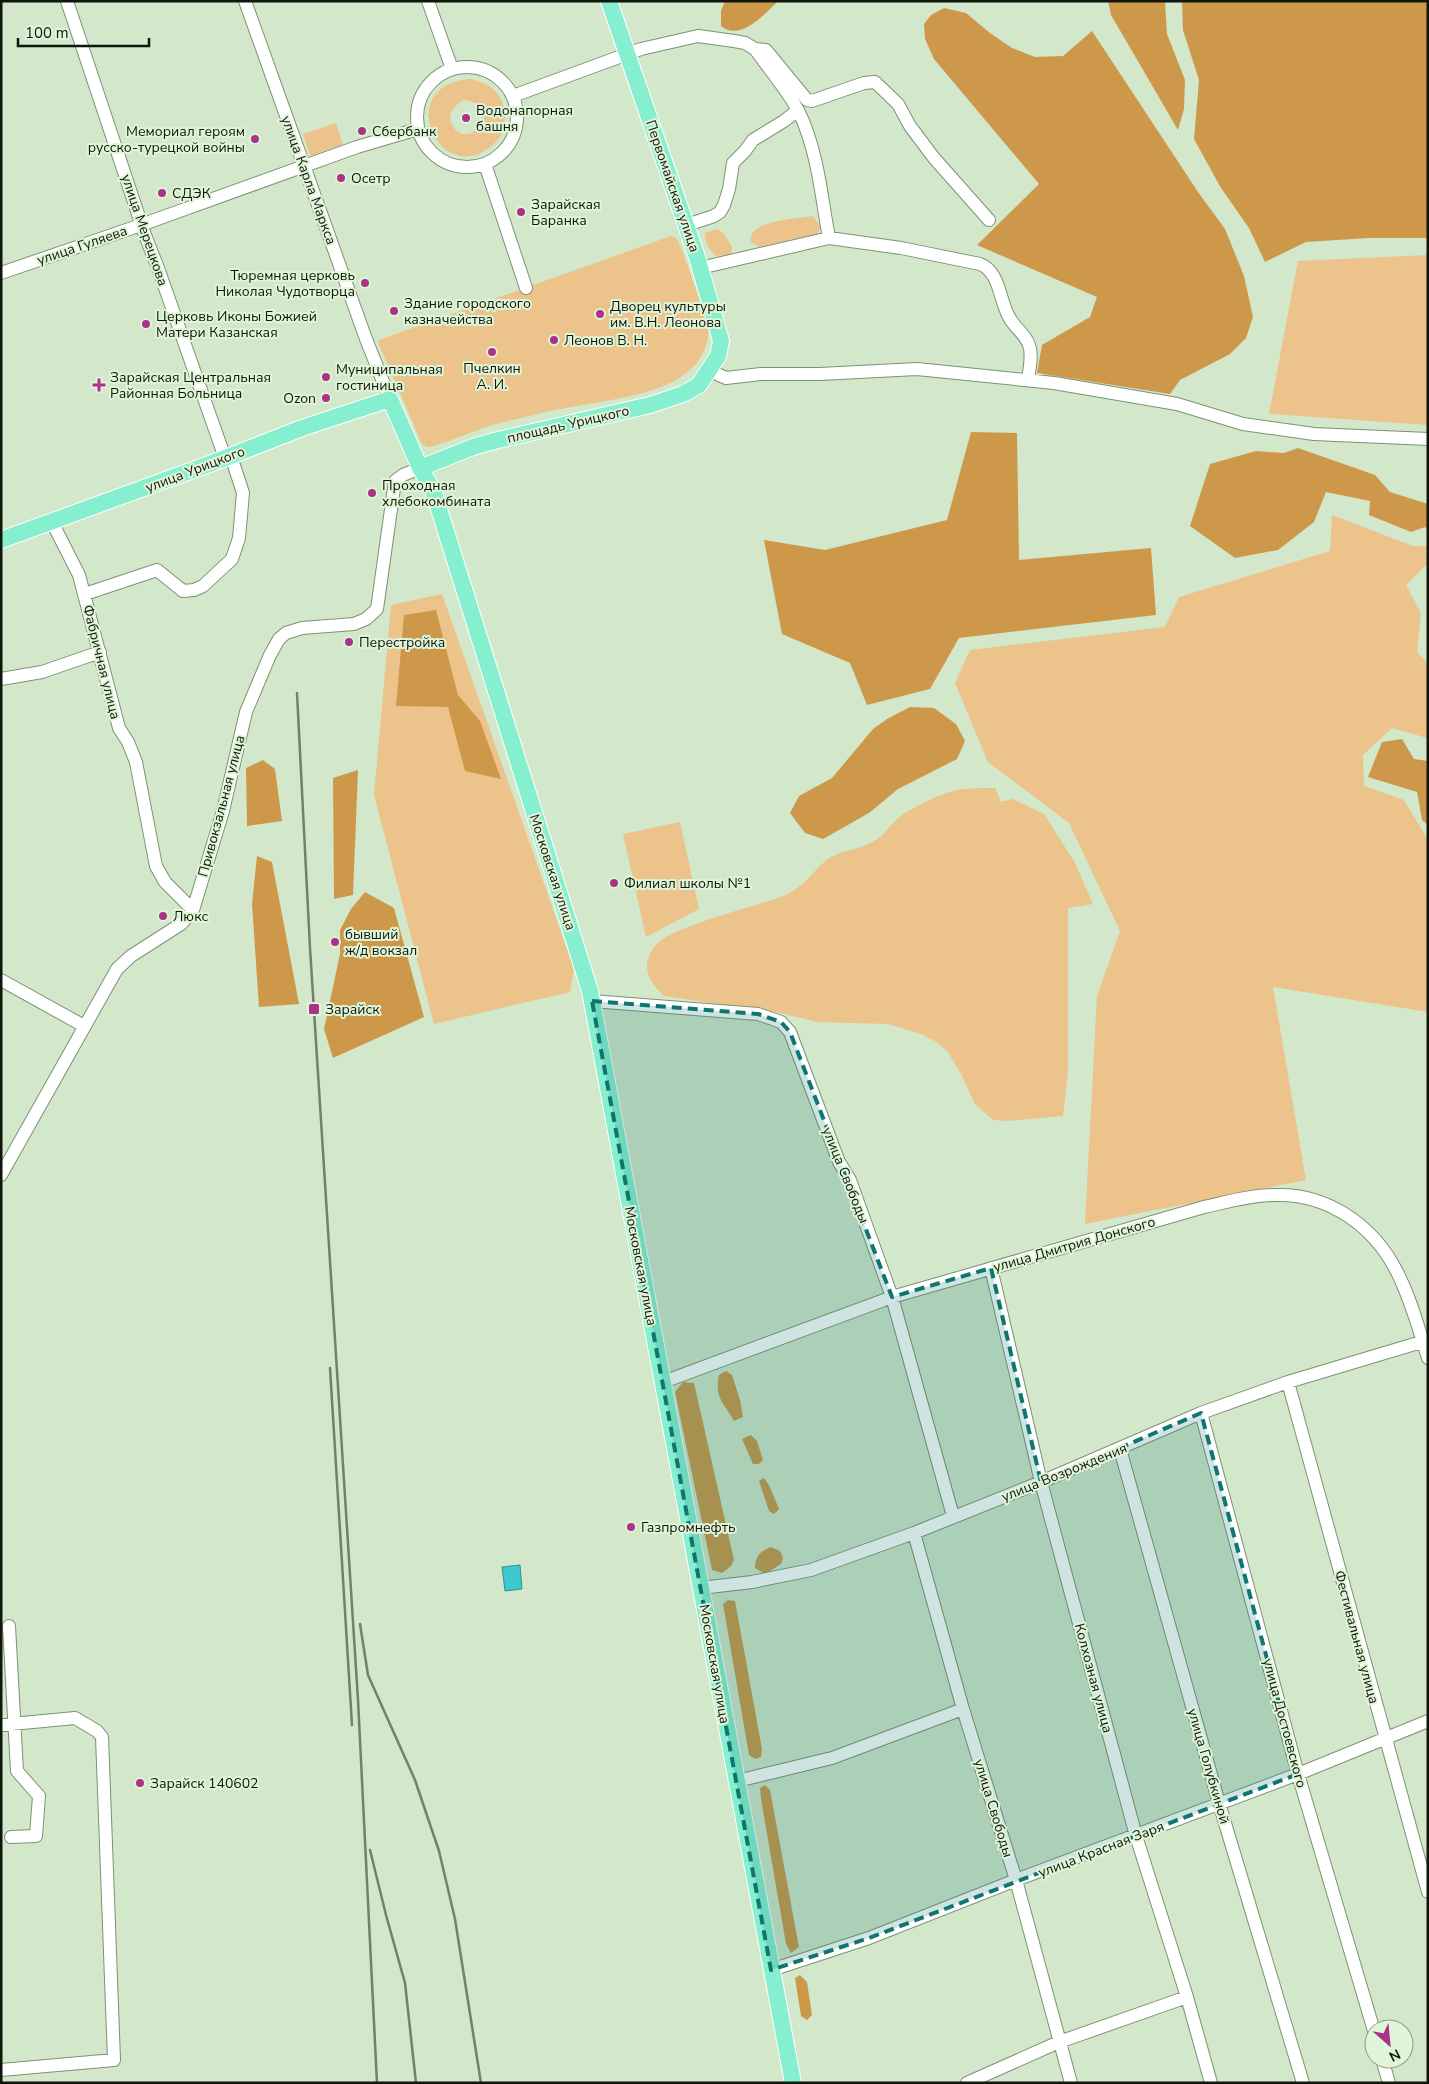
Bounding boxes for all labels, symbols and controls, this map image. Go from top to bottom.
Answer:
scale bar [18,15,149,47]
text: 100 m [25,23,69,43]
place label: Водонапорная башня [476,101,573,136]
marker: Водонапорная башня [460,112,472,124]
street label: улица Карла Маркса [276,113,341,247]
street label: Первомайская улица [641,117,704,255]
place label: Мемориал героям русско-турецкой войны [88,122,245,157]
place label: Сбербанк [372,122,437,141]
marker: Сбербанк [356,125,368,137]
marker: Мемориал героям русско-турецкой войны [249,133,261,145]
place label: Осетр [351,169,390,188]
street label: улица Мерецкова [117,172,173,289]
marker: Осетр [335,172,347,184]
place label: СДЭК [172,184,211,203]
marker: СДЭК [156,187,168,199]
place label: Зарайская Баранка [531,195,601,230]
marker: Зарайская Баранка [515,206,527,218]
street label: улица Гуляева [35,221,130,270]
place label: Тюремная церковь Николая Чудотворца [215,266,355,301]
marker: Тюремная церковь Николая Чудотворца [359,277,371,289]
place label: Здание городского казначейства [404,294,531,329]
place label: Дворец культуры им. В.Н. Леонова [610,297,726,332]
marker: Здание городского казначейства [388,305,400,317]
place label: Церковь Иконы Божией Матери Казанская [156,307,317,342]
marker: Дворец культуры им. В.Н. Леонова [594,308,606,320]
marker: Церковь Иконы Божией Матери Казанская [140,318,152,330]
place label: Леонов В. Н. [564,331,647,350]
marker: Леонов В. Н. [548,334,560,346]
marker: Пчелкин А. И. [486,346,498,358]
place label: Пчелкин А. И. [463,359,521,394]
place label: Муниципальная гостиница [336,360,443,395]
place label: Зарайская Центральная Районная Больница [110,368,271,403]
marker: Муниципальная гостиница [320,371,332,383]
marker: Зарайская Центральная Районная Больница [92,378,106,392]
place label: Ozon [283,389,316,408]
marker: Ozon [320,392,332,404]
street label: площадь Урицкого [505,401,631,448]
street label: улица Урицкого [143,442,248,497]
place label: Проходная хлебокомбината [382,476,491,511]
marker: Проходная хлебокомбината [366,487,378,499]
street label: Фабричная улица [78,603,125,721]
place label: Перестройка [359,633,445,652]
marker: Перестройка [343,636,355,648]
street label: Привокзальная улица [193,733,250,879]
street label: Московская улица [525,812,580,933]
place label: Филиал школы №1 [624,874,751,893]
marker: Филиал школы №1 [608,877,620,889]
place label: Люкс [173,907,209,926]
marker: Люкс [157,910,169,922]
place label: бывший ж/д вокзал [345,925,417,960]
marker: бывший ж/д вокзал [329,936,341,948]
place label: Зарайск [325,1000,380,1019]
marker: Зарайск [307,1002,321,1016]
street label: улица Свободы [818,1124,873,1226]
street label: Московская улица [620,1205,661,1327]
street label: улица Дмитрия Донского [991,1212,1157,1277]
street label: улица Возрождения [998,1439,1130,1506]
place label: Газпромнефть [641,1518,736,1537]
marker: Газпромнефть [625,1521,637,1533]
street label: Фестивальная улица [1330,1568,1383,1706]
street label: Московская улица [695,1603,734,1725]
street label: Колхозная улица [1070,1621,1117,1735]
street label: улица Достоевского [1258,1656,1311,1790]
street label: улица Голубкиной [1183,1706,1234,1826]
street label: улица Свободы [970,1757,1018,1860]
place label: Зарайск 140602 [150,1774,259,1793]
marker: Зарайск 140602 [134,1777,146,1789]
street label: улица Красная Заря [1036,1817,1167,1882]
north arrow [1364,2019,1414,2069]
text: N [1386,2044,1404,2066]

